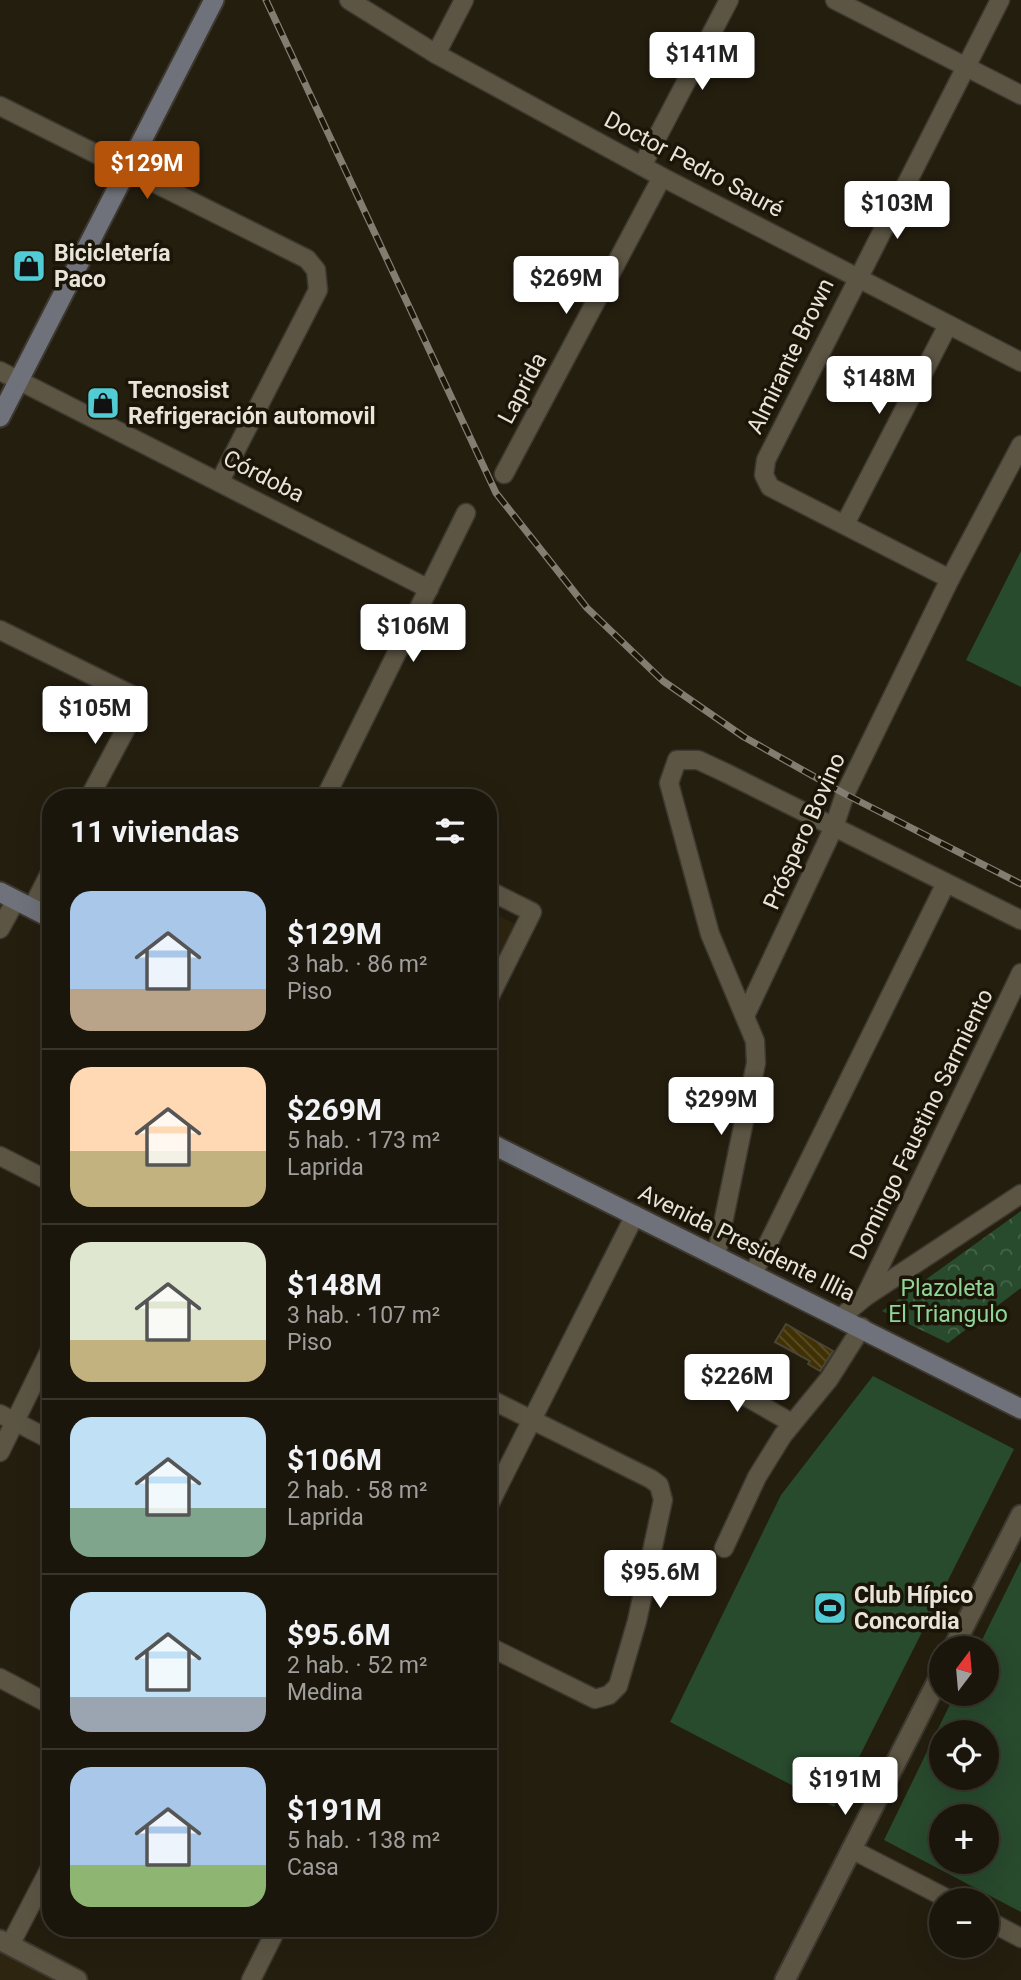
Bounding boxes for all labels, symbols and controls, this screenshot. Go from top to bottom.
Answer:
pin: $141M [653,32,751,92]
text: $141M [666,41,738,68]
street label: Doctor Pedro Sauré [600,106,788,223]
pin: $129M [98,142,196,201]
text: $129M [111,150,183,177]
pin: $103M [848,182,946,241]
text: $103M [861,190,933,217]
place label: Bicicletería Paco [54,240,171,293]
shop icon: Bicicletería Paco [10,247,48,285]
pin: $269M [517,256,615,316]
text: $269M [530,265,602,292]
street label: Almirante Brown [741,274,840,438]
street label: Laprida [493,348,552,428]
pin: $148M [830,356,928,416]
text: $148M [843,365,915,392]
place label: Tecnosist Refrigeración automovil [128,377,376,430]
shop icon: Tecnosist Refrigeración automovil [84,384,122,422]
street label: Córdoba [219,445,309,508]
pin: $106M [364,604,462,664]
text: $106M [377,613,449,640]
pin: $105M [46,686,144,746]
text: $105M [59,695,131,722]
street label: Próspero Bovino [758,749,851,914]
icon: filters [431,812,469,850]
text: 11 viviendas [70,814,240,849]
text: $129M [287,916,382,951]
icon: home [126,919,210,1003]
text: 3 hab. · 86 m² [287,951,427,978]
text: Piso [287,978,332,1005]
street label: Domingo Faustino Sarmiento [844,985,999,1264]
pin: $299M [672,1078,770,1137]
text: $299M [685,1086,757,1113]
text: $269M [287,1092,382,1127]
icon: home [126,1095,210,1179]
text: 5 hab. · 173 m² [287,1127,440,1154]
text: Laprida [287,1154,364,1181]
street label: Avenida Presidente Illia [634,1179,860,1308]
text: $148M [287,1267,382,1302]
icon: home [126,1270,210,1354]
park label: Plazoleta El Triangulo [888,1275,1008,1328]
text: 3 hab. · 107 m² [287,1302,440,1329]
text: Piso [287,1329,332,1356]
pin: $226M [688,1354,786,1414]
text: $226M [701,1363,773,1390]
text: $106M [287,1442,382,1477]
icon: home [126,1445,210,1529]
text: 2 hab. · 58 m² [287,1477,427,1504]
text: Laprida [287,1504,364,1531]
pin: $95.6M [603,1550,717,1610]
text: $95.6M [620,1559,700,1586]
place label: Club Hípico Concordia [854,1582,973,1635]
sports icon: Club Hípico Concordia [811,1589,849,1627]
text: $95.6M [287,1617,391,1652]
icon: home [126,1620,210,1704]
north arrow [929,1636,999,1706]
map controls [929,1636,999,1958]
text: 2 hab. · 52 m² [287,1652,427,1679]
text: Medina [287,1679,363,1706]
button: locate [929,1720,999,1790]
pin: $191M [796,1758,894,1817]
text: $191M [809,1766,881,1793]
text: $191M [287,1792,382,1827]
icon: home [126,1795,210,1879]
button: + [929,1804,999,1874]
text: 5 hab. · 138 m² [287,1827,440,1854]
text: Casa [287,1854,339,1881]
button: − [929,1888,999,1958]

